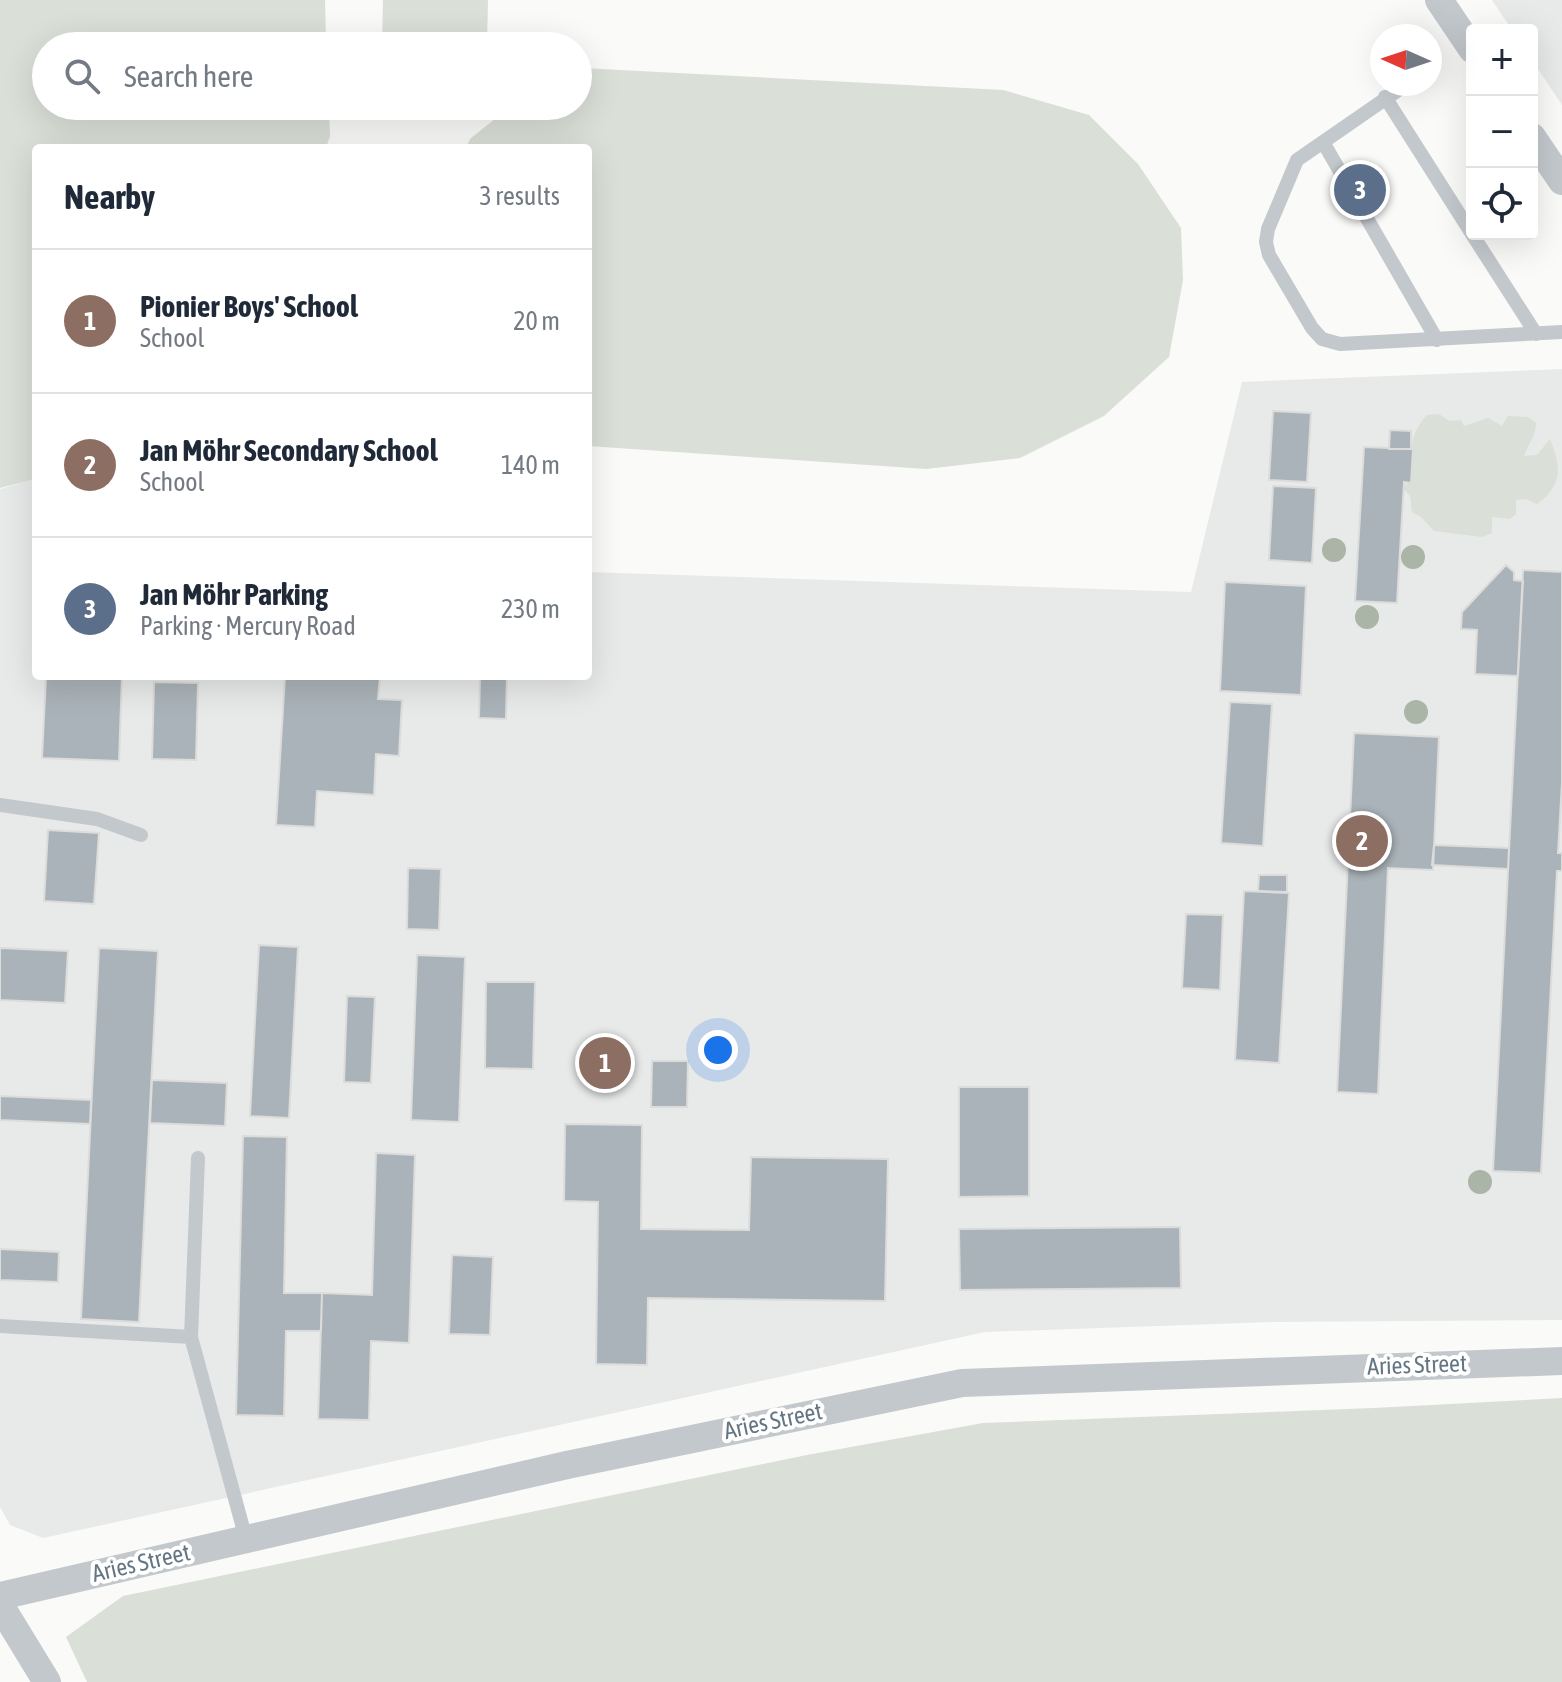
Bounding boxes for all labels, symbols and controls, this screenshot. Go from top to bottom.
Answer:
north arrow [1370,24,1442,96]
map controls [1466,24,1538,240]
button: + [1466,24,1538,96]
search box [32,32,592,120]
icon: search [60,54,104,98]
text: Search here [124,59,253,93]
button: − [1466,96,1538,168]
pin: 3 [1334,160,1386,220]
button: locate [1466,168,1538,240]
text: Nearby [64,177,155,216]
text: 3 results [479,181,560,211]
text: Pionier Boys' School [140,289,358,323]
text: 1 [84,306,96,336]
text: 20 m [513,306,560,336]
text: School [140,323,204,353]
text: Jan Möhr Secondary School [140,433,438,467]
text: 2 [84,450,96,480]
text: 140 m [501,450,560,480]
text: School [140,467,204,497]
text: Jan Möhr Parking [140,577,328,611]
text: 3 [84,594,96,624]
text: 230 m [501,594,560,624]
text: Parking · Mercury Road [140,611,356,641]
pin: 2 [1336,811,1388,871]
your location [698,1030,738,1070]
pin: 1 [579,1033,631,1093]
street label: Aries Street [1367,1349,1467,1380]
street label: Aries Street [721,1397,825,1444]
street label: Aries Street [89,1538,193,1587]

